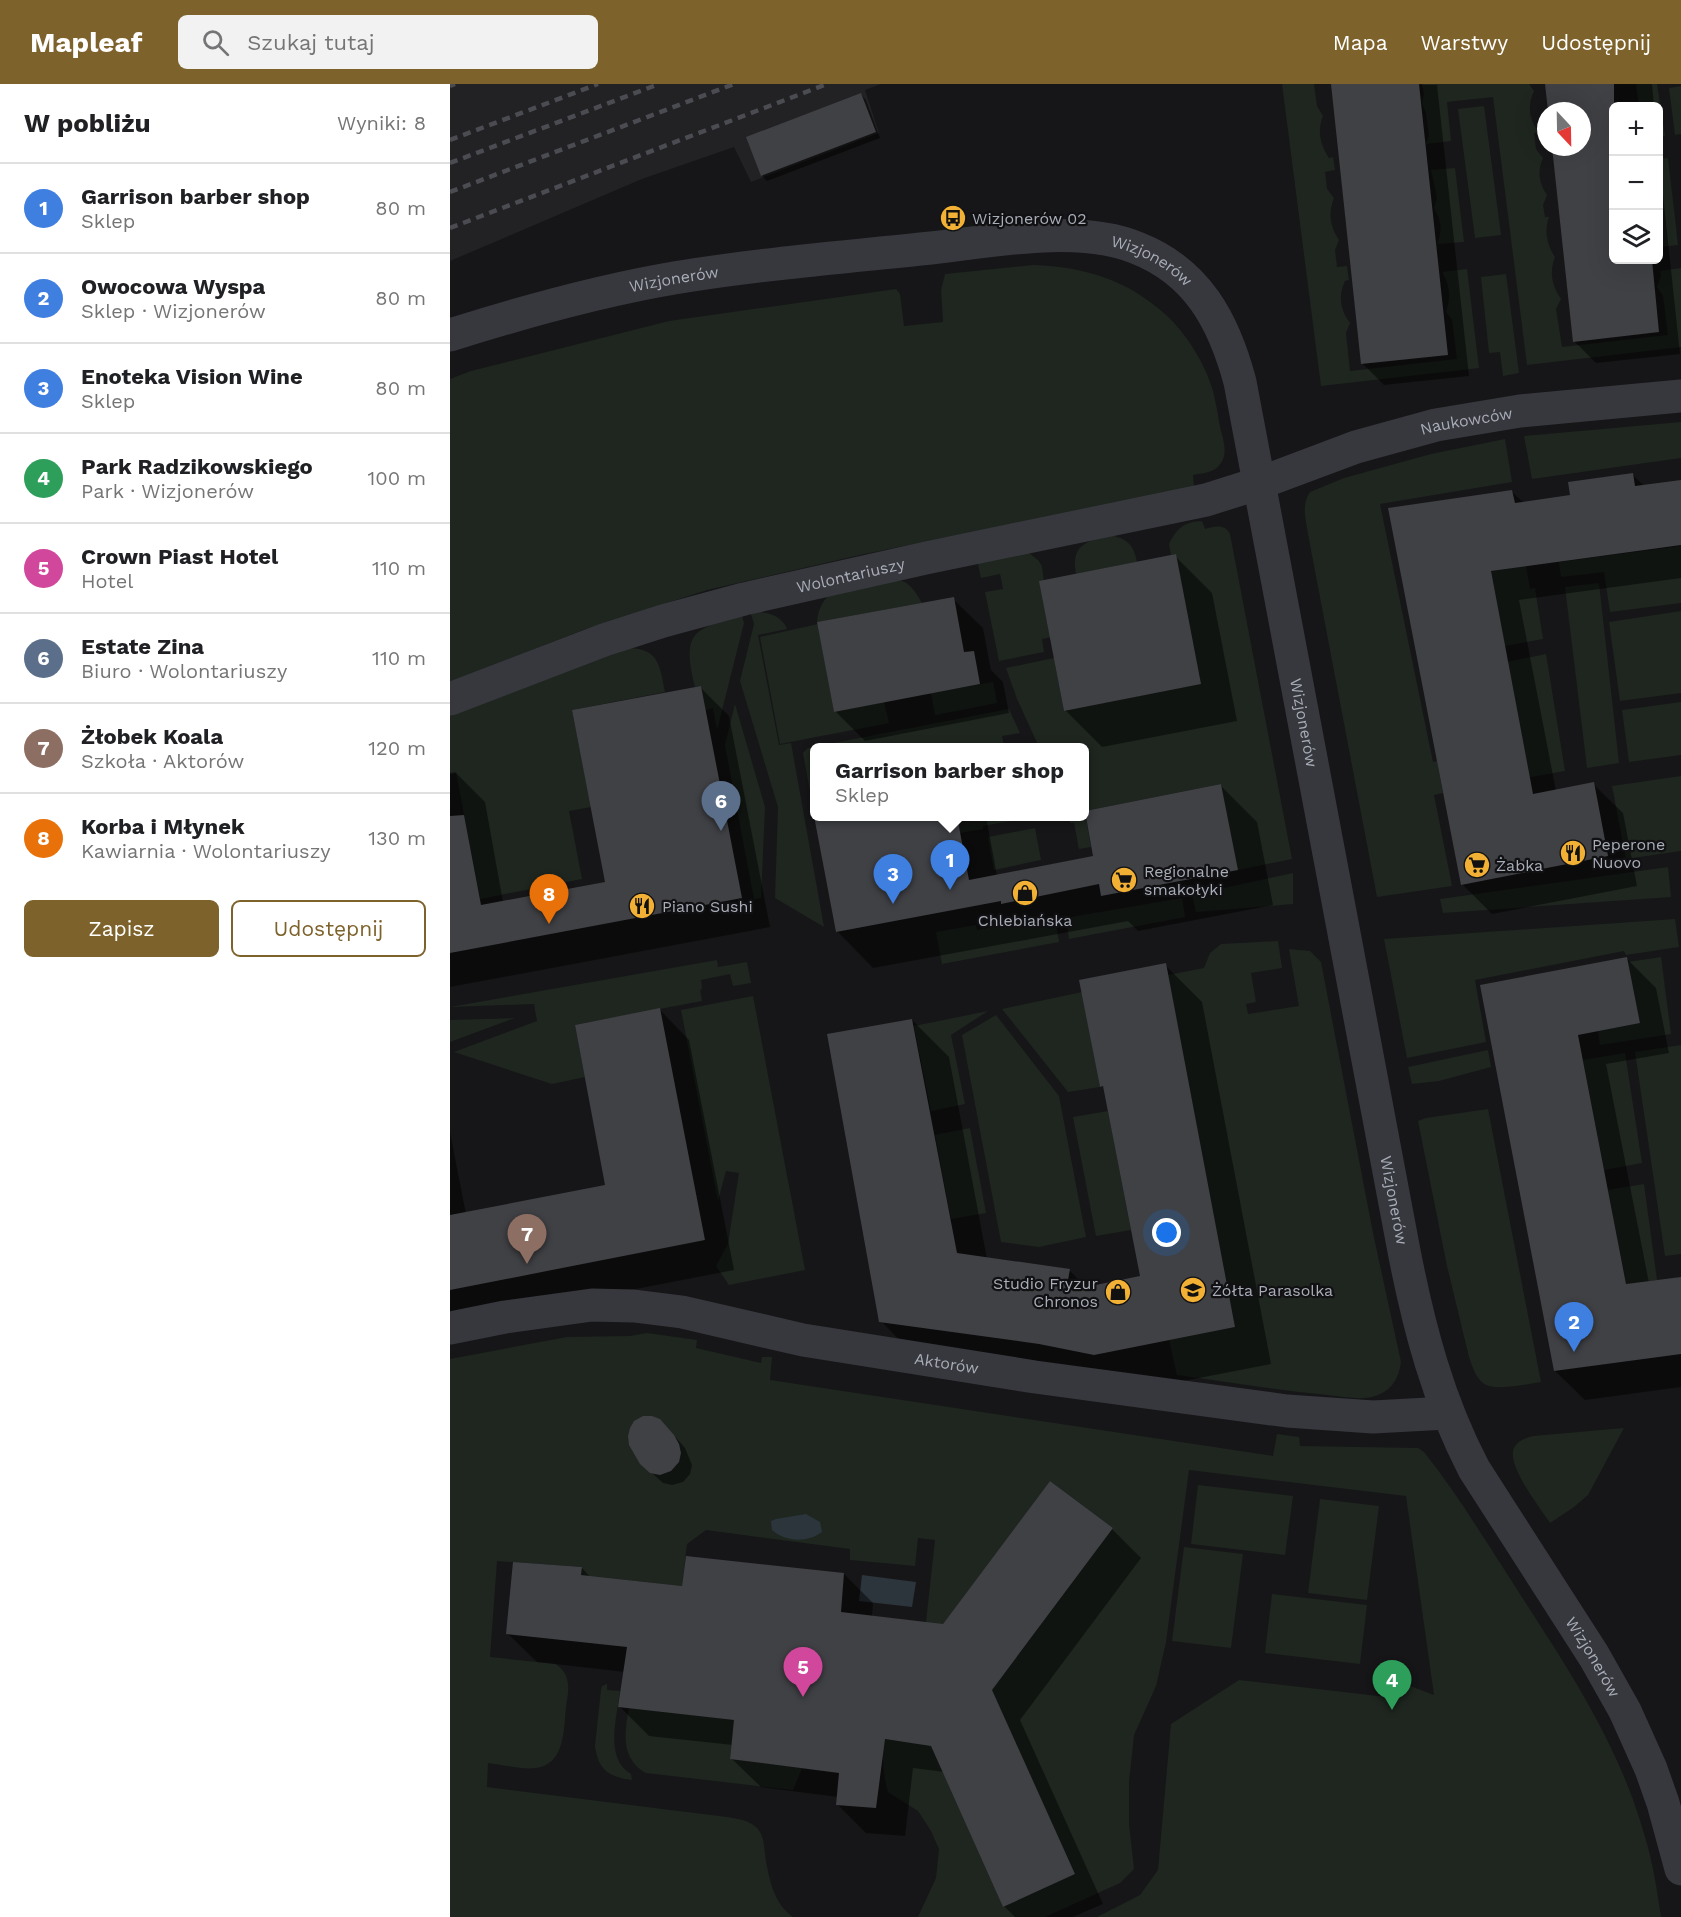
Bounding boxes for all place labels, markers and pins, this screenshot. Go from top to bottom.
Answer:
bus stop icon: Wizjonerów 02 [938,203,968,233]
place label: Wizjonerów 02 [972,209,1087,228]
pin: 6 [702,782,740,831]
place label: Peperone Nuovo [1592,835,1665,872]
restaurant icon: Peperone Nuovo [1558,838,1588,868]
pin: 1 [930,840,970,890]
supermarket icon: Żabka [1462,850,1492,880]
pin: 3 [874,854,912,904]
place label: Żabka [1496,856,1543,875]
place label: Regionalne smakołyki [1144,862,1229,899]
supermarket icon: Regionalne smakołyki [1109,865,1139,895]
pin: 8 [530,874,568,924]
shop icon: Chlebiańska [1010,878,1040,908]
restaurant icon: Piano Sushi [627,891,657,921]
place label: Piano Sushi [662,897,753,916]
place label: Chlebiańska [978,911,1072,930]
pin: 7 [508,1214,547,1264]
place label: Studio Fryzur Chronos [993,1274,1098,1311]
school or university icon: Żółta Parasolka [1178,1275,1208,1305]
shop icon: Studio Fryzur Chronos [1103,1277,1133,1307]
place label: Żółta Parasolka [1212,1281,1333,1300]
pin: 2 [1554,1302,1594,1352]
pin: 5 [784,1648,822,1697]
pin: 4 [1372,1660,1412,1710]

